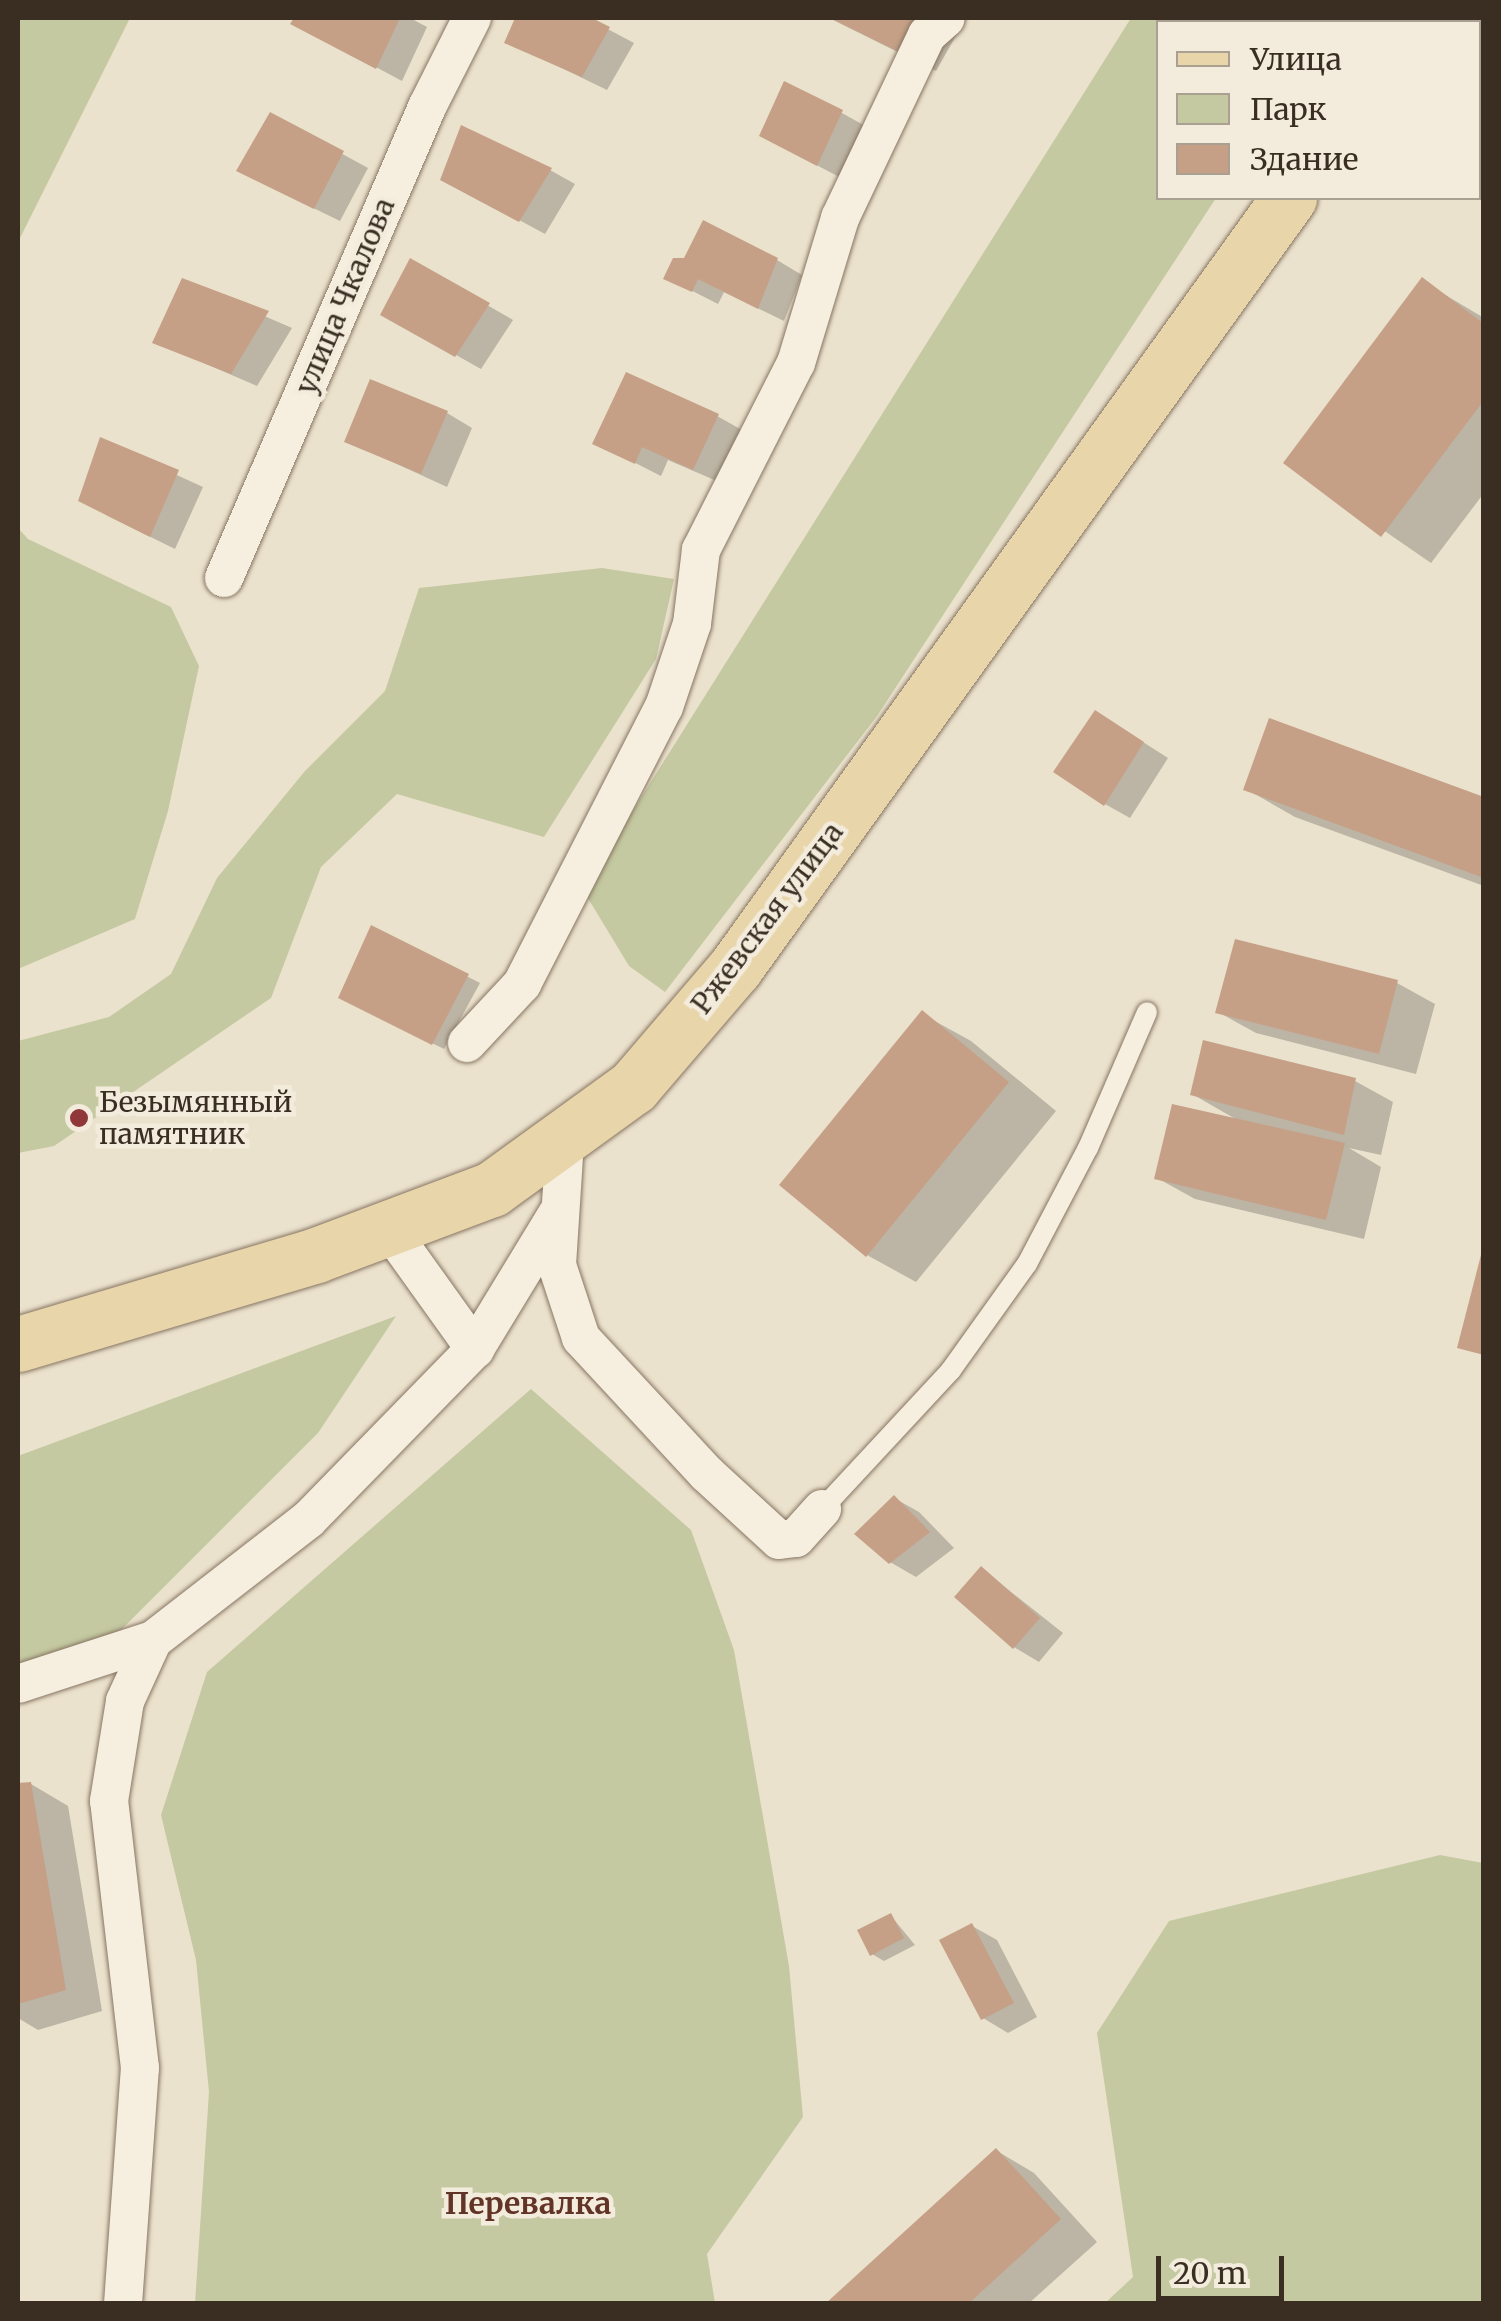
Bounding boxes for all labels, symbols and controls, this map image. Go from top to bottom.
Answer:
legend [1156,20,1481,200]
text: Улица [1250,40,1342,78]
text: Парк [1250,90,1326,128]
text: Здание [1250,140,1358,178]
street label: улица Чкалова [289,193,401,399]
street label: Ржевская улица [684,816,850,1020]
place label: Безымянный памятник [99,1085,292,1151]
marker: Безымянный памятник [68,1107,90,1129]
district label: Перевалка [445,2185,611,2221]
scale bar [1161,2236,1288,2298]
text: 20 m [1173,2254,1246,2292]

